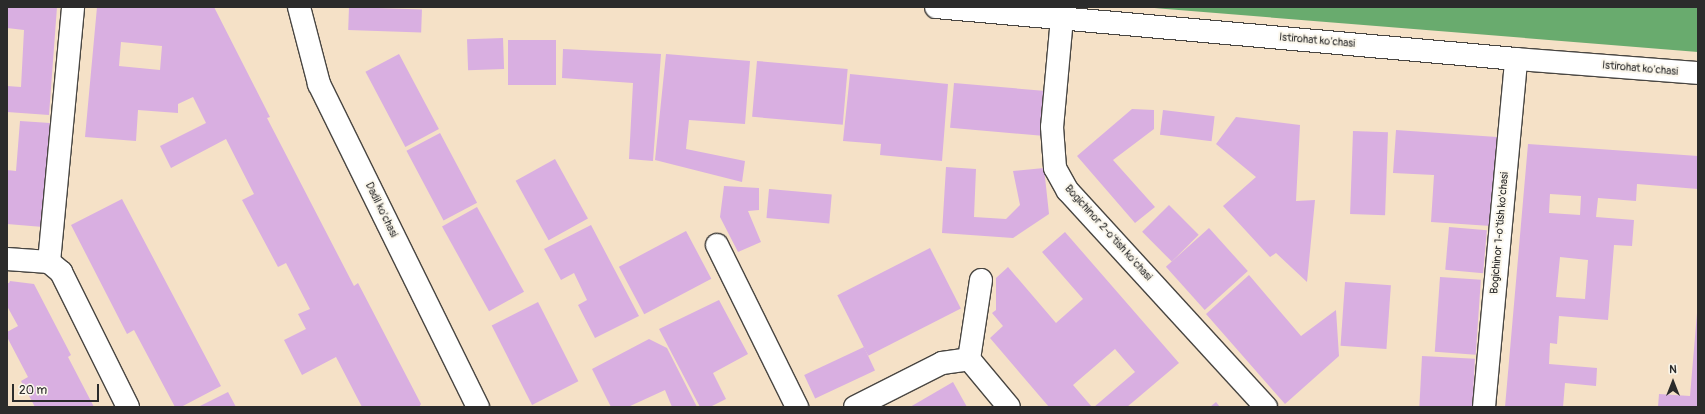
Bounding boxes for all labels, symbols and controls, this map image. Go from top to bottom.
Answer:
street label: Istirohat ko'chasi [1278,31,1356,51]
street label: Istirohat ko'chasi [1601,59,1679,79]
street label: Bogichinor 1-o'tish ko'chasi [1488,171,1512,295]
street label: Dadil ko'chasi [362,180,400,240]
street label: Bogichinor 2-o'tish ko'chasi [1062,182,1154,284]
north arrow [1653,362,1693,402]
text: N [1669,363,1677,376]
scale bar [14,376,101,402]
text: 20 m [19,383,47,398]

